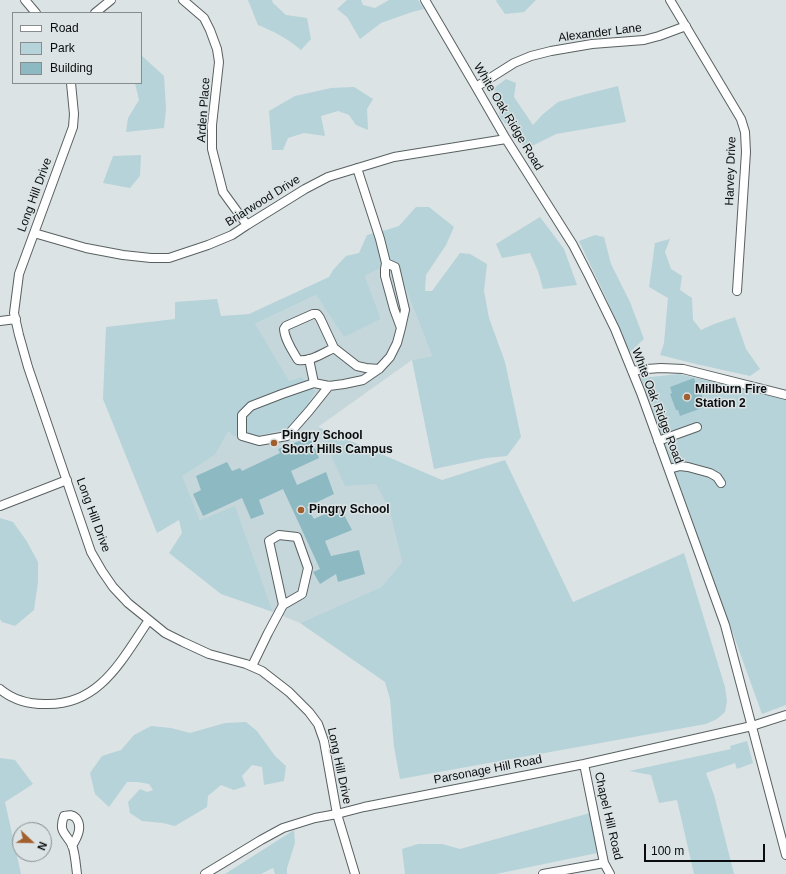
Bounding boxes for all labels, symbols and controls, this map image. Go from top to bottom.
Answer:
legend [12,12,142,84]
text: Road [50,21,79,35]
street label: Alexander Lane [557,21,643,45]
text: Park [50,41,75,55]
text: Building [50,61,93,75]
street label: White Oak Ridge Road [470,61,546,173]
street label: Arden Place [195,77,213,143]
street label: Harvey Drive [723,136,739,206]
street label: Long Hill Drive [15,156,55,234]
street label: Briarwood Drive [223,172,303,230]
street label: White Oak Ridge Road [628,346,686,466]
place label: Millburn Fire Station 2 [695,383,767,411]
marker: Millburn Fire Station 2 [682,392,692,402]
place label: Pingry School Short Hills Campus [282,429,393,457]
marker: Pingry School Short Hills Campus [269,438,279,448]
street label: Long Hill Drive [73,476,113,554]
place label: Pingry School [309,503,390,517]
marker: Pingry School [296,505,306,515]
street label: Long Hill Drive [324,726,354,806]
street label: Parsonage Hill Road [433,752,543,788]
street label: Chapel Hill Road [591,771,625,861]
north arrow [12,822,52,862]
scale bar [646,836,767,862]
text: N [35,840,49,852]
text: 100 m [651,844,684,858]

